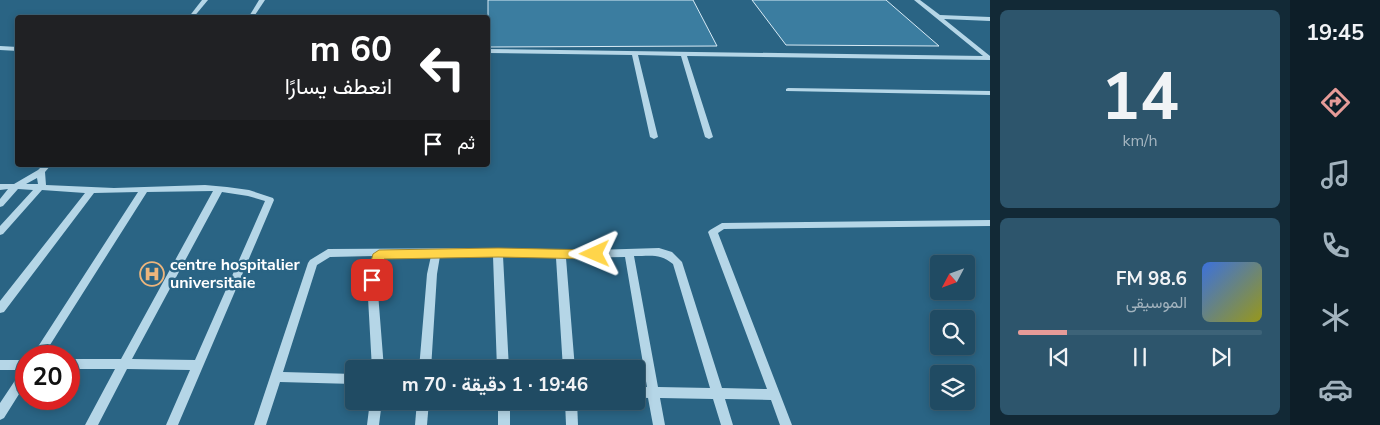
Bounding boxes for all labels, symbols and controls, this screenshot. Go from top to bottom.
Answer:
text: 19:45 [1306,18,1364,48]
text: 60 m [310,26,392,73]
icon: left [410,35,475,100]
text: 14 [1101,53,1179,142]
text: انعطف يسارًا [285,72,392,102]
icon: directions [1318,85,1353,120]
icon: arrive [419,130,447,158]
text: ثم [457,130,475,156]
text: km/h [1122,130,1158,152]
icon: music [1318,157,1353,192]
position arrow [568,227,620,279]
icon: phone [1318,228,1353,263]
place label: centre hospitalier universitaie [170,254,301,294]
north arrow [930,255,975,300]
map controls [930,255,975,410]
pin [351,259,393,301]
hospital icon: centre hospitalier universitaie [139,261,165,287]
icon: arrive [358,266,386,294]
text: 98.6 FM [1116,266,1187,292]
text: الموسيقى [1126,292,1187,314]
icon: climate [1318,300,1353,335]
button: search [930,310,975,355]
icon: previous [1045,343,1073,371]
icon: pause [1126,343,1154,371]
icon: next [1207,343,1235,371]
speed limit sign: 20 [15,345,80,410]
button: layers [930,365,975,410]
text: 19:46 · 1 دقيقة · 70 m [402,372,588,398]
icon: car [1318,372,1353,407]

